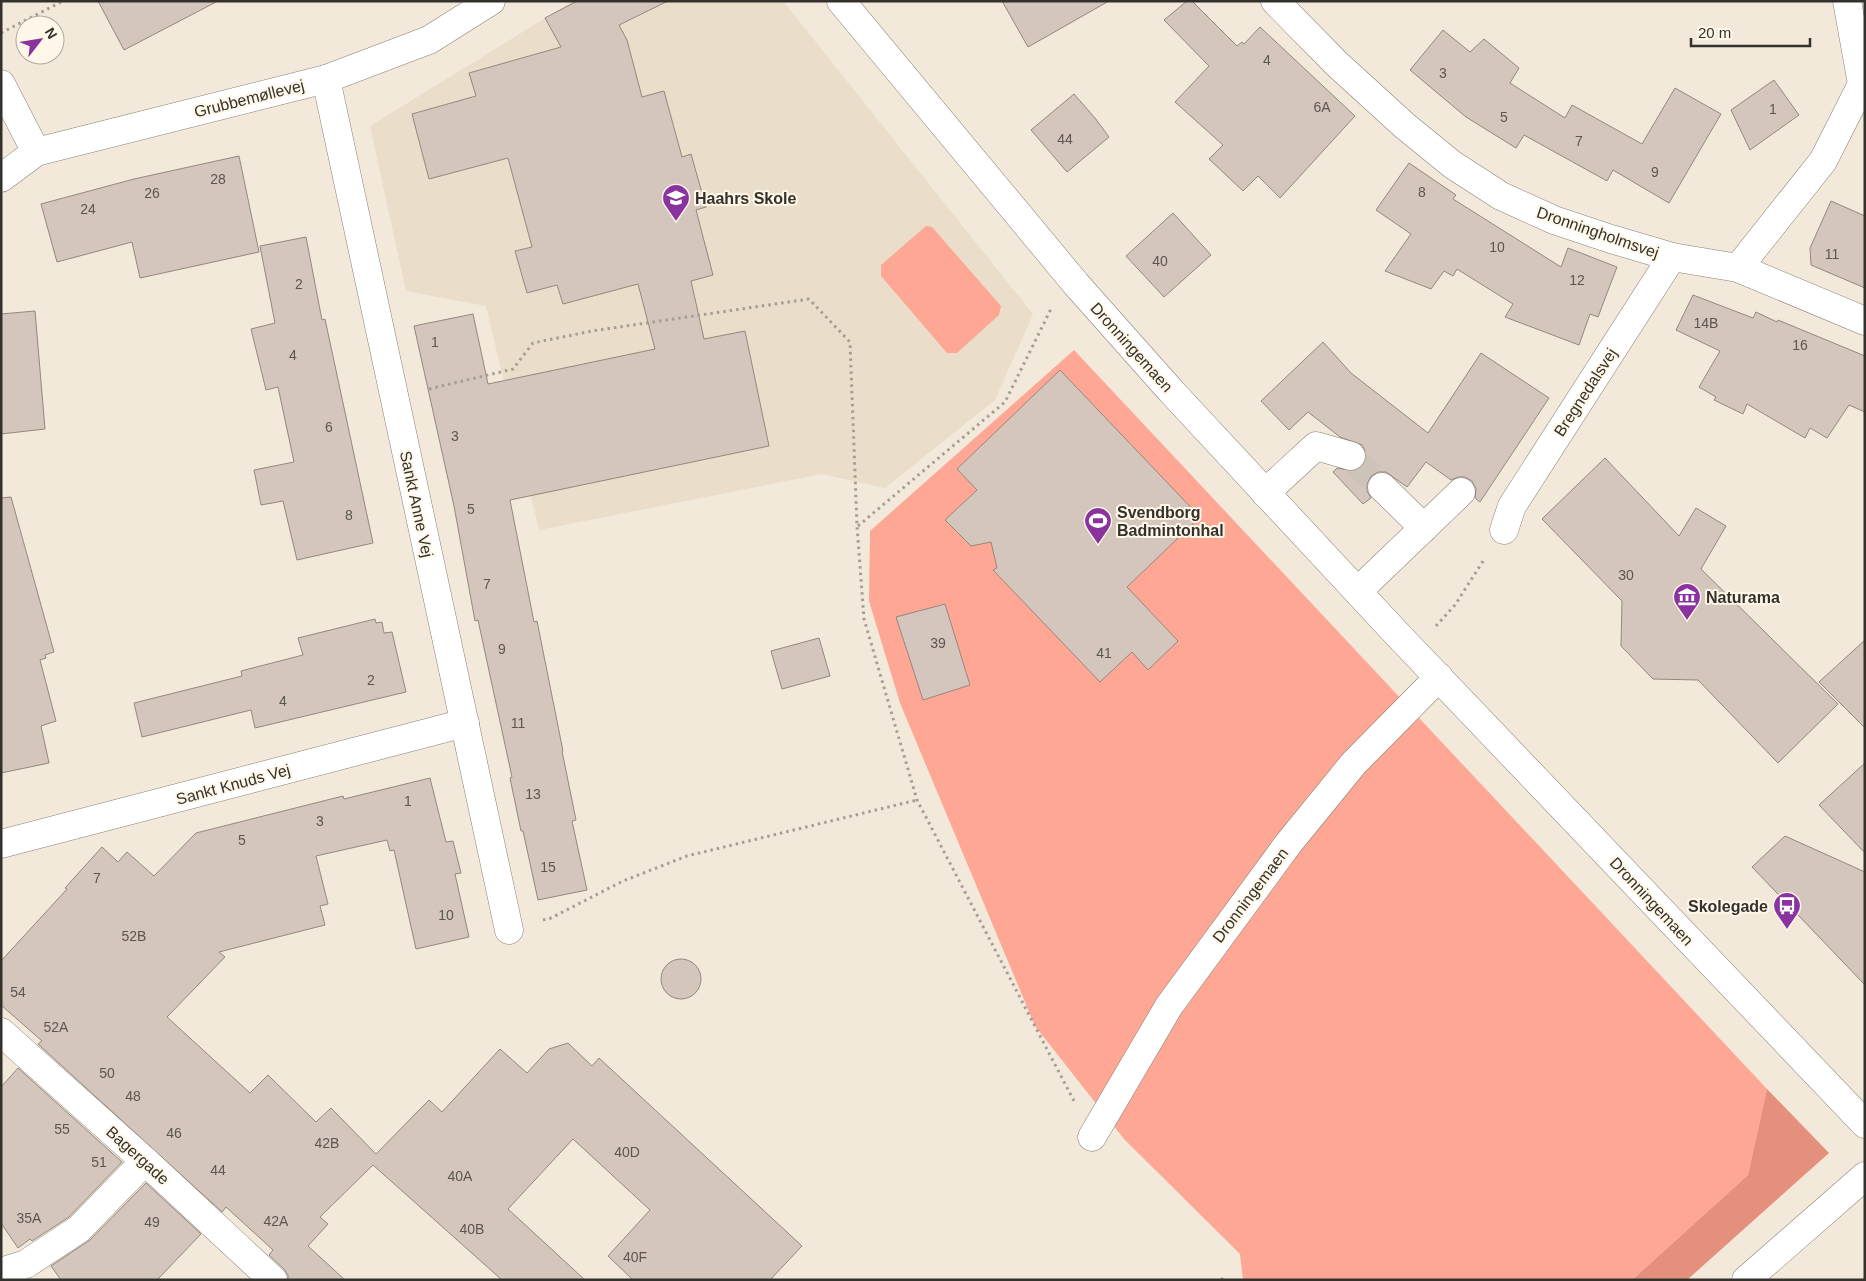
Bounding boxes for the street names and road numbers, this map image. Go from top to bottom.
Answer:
street label: Grubbemøllevej [192,77,306,120]
street label: Dronningholmsvej [1535,204,1661,261]
street label: Dronningemaen [1087,299,1176,395]
street label: Bregnedalsvej [1551,345,1620,439]
street label: Sankt Anne Vej [397,449,436,559]
street label: Sankt Knuds Vej [174,761,292,808]
street label: Dronningemaen [1209,845,1291,946]
street label: Dronningemaen [1607,854,1697,949]
street label: Bagergade [103,1123,173,1188]

